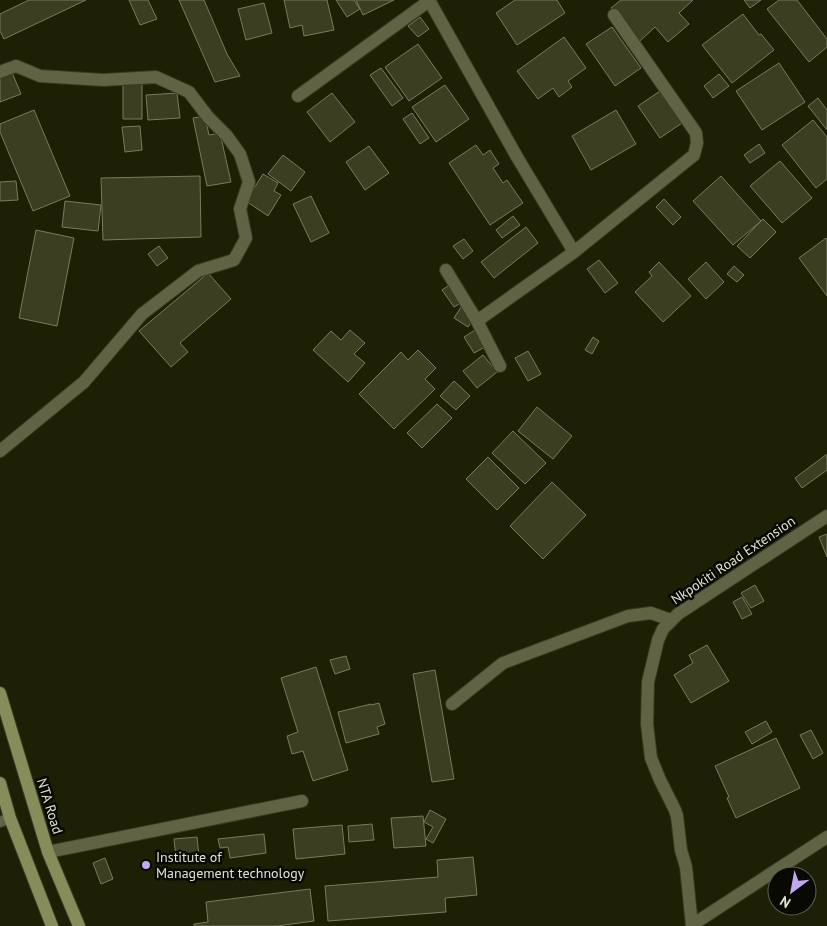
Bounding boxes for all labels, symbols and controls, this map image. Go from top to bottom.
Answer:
street label: Nkpokiti Road Extension [667,512,799,608]
street label: NTA Road [33,776,67,836]
place label: Institute of Management technology [156,848,305,882]
marker: Institute of Management technology [140,859,152,871]
north arrow [767,866,817,916]
text: N [776,892,794,912]

